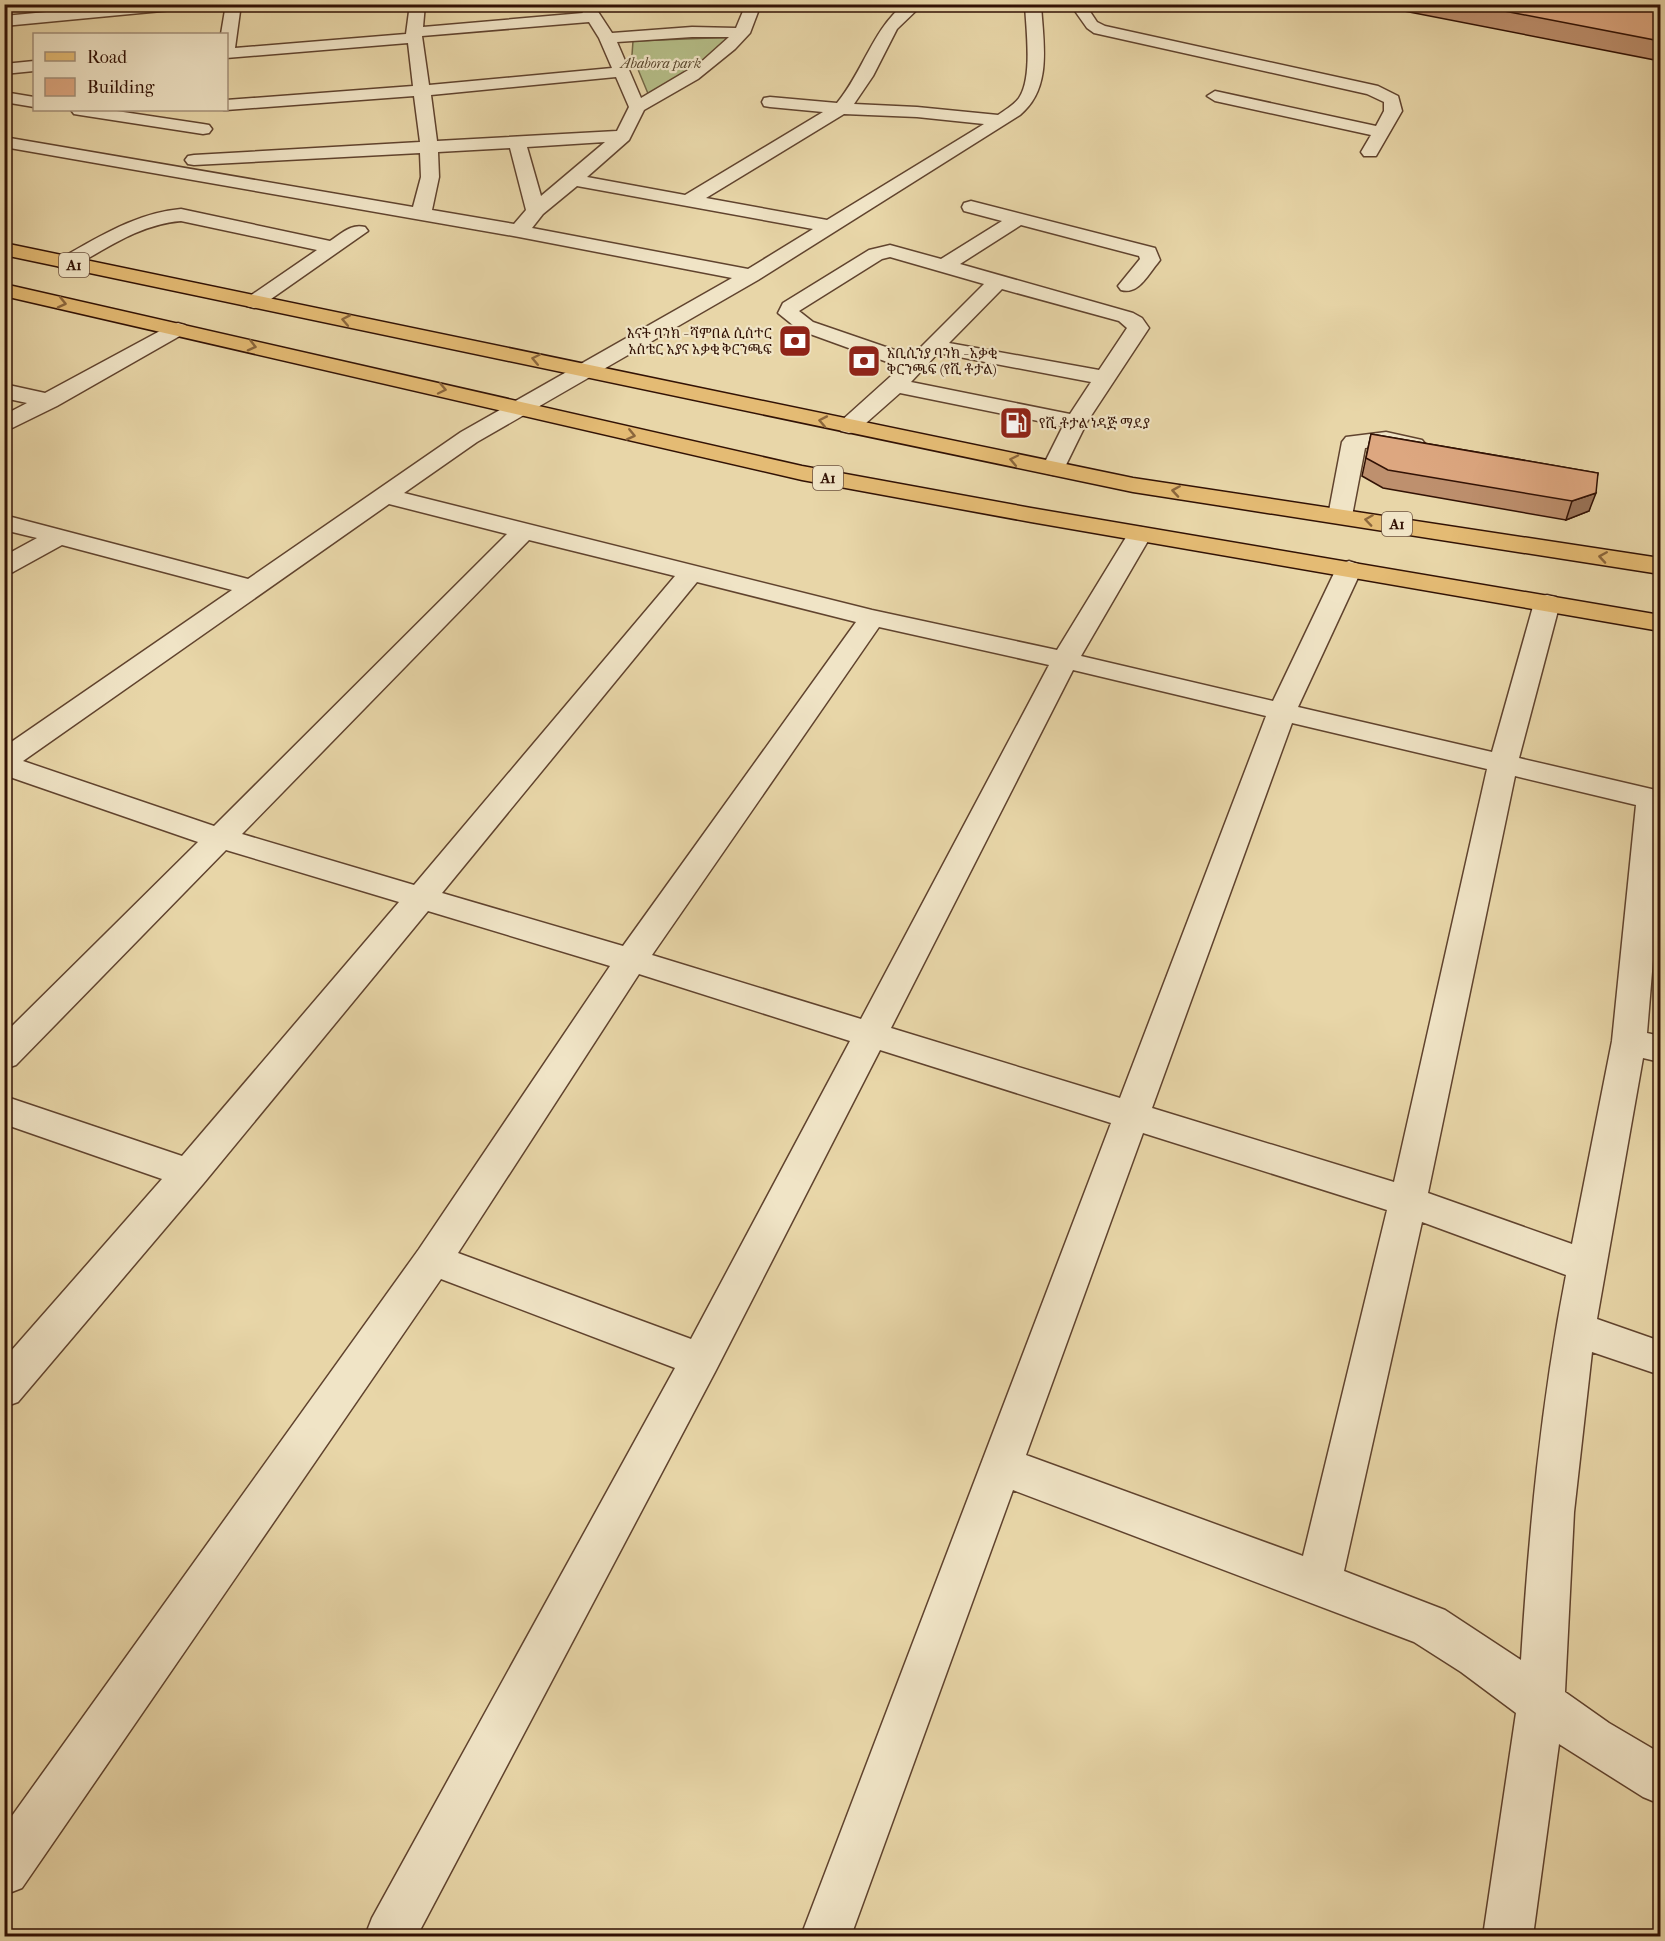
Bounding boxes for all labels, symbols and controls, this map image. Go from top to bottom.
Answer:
legend [33,33,228,111]
text: Road [87,47,127,68]
park label: Ababora park [619,55,701,72]
text: Building [87,77,155,98]
road number: A1 [59,253,89,277]
one-way arrow [56,296,66,309]
one-way arrow [341,314,351,327]
bank icon: እናት ባንክ - ሻምበል ሲስተር አስቴር አያና አቃቂ ቅርንጫፍ [777,323,813,359]
place label: እናት ባንክ - ሻምበል ሲስተር አስቴር አያና አቃቂ ቅርንጫፍ [627,325,772,358]
one-way arrow [247,338,257,351]
bank icon: አቢሲንያ ባንክ - አቃቂ ቅርንጫፍ (የሺ ቶታል) [846,343,882,379]
place label: አቢሲንያ ባንክ - አቃቂ ቅርንጫፍ (የሺ ቶታል) [887,345,997,378]
one-way arrow [532,354,542,367]
one-way arrow [437,382,447,395]
fuel station icon: የሺ ቶታል ነዳጅ ማደያ [998,405,1034,441]
one-way arrow [818,415,828,428]
place label: የሺ ቶታል ነዳጅ ማደያ [1039,415,1150,432]
one-way arrow [626,428,636,441]
one-way arrow [1009,454,1019,467]
road number: A1 [813,466,843,490]
one-way arrow [1171,485,1181,498]
road number: A1 [1382,512,1412,536]
one-way arrow [1364,515,1373,527]
one-way arrow [1598,551,1607,563]

